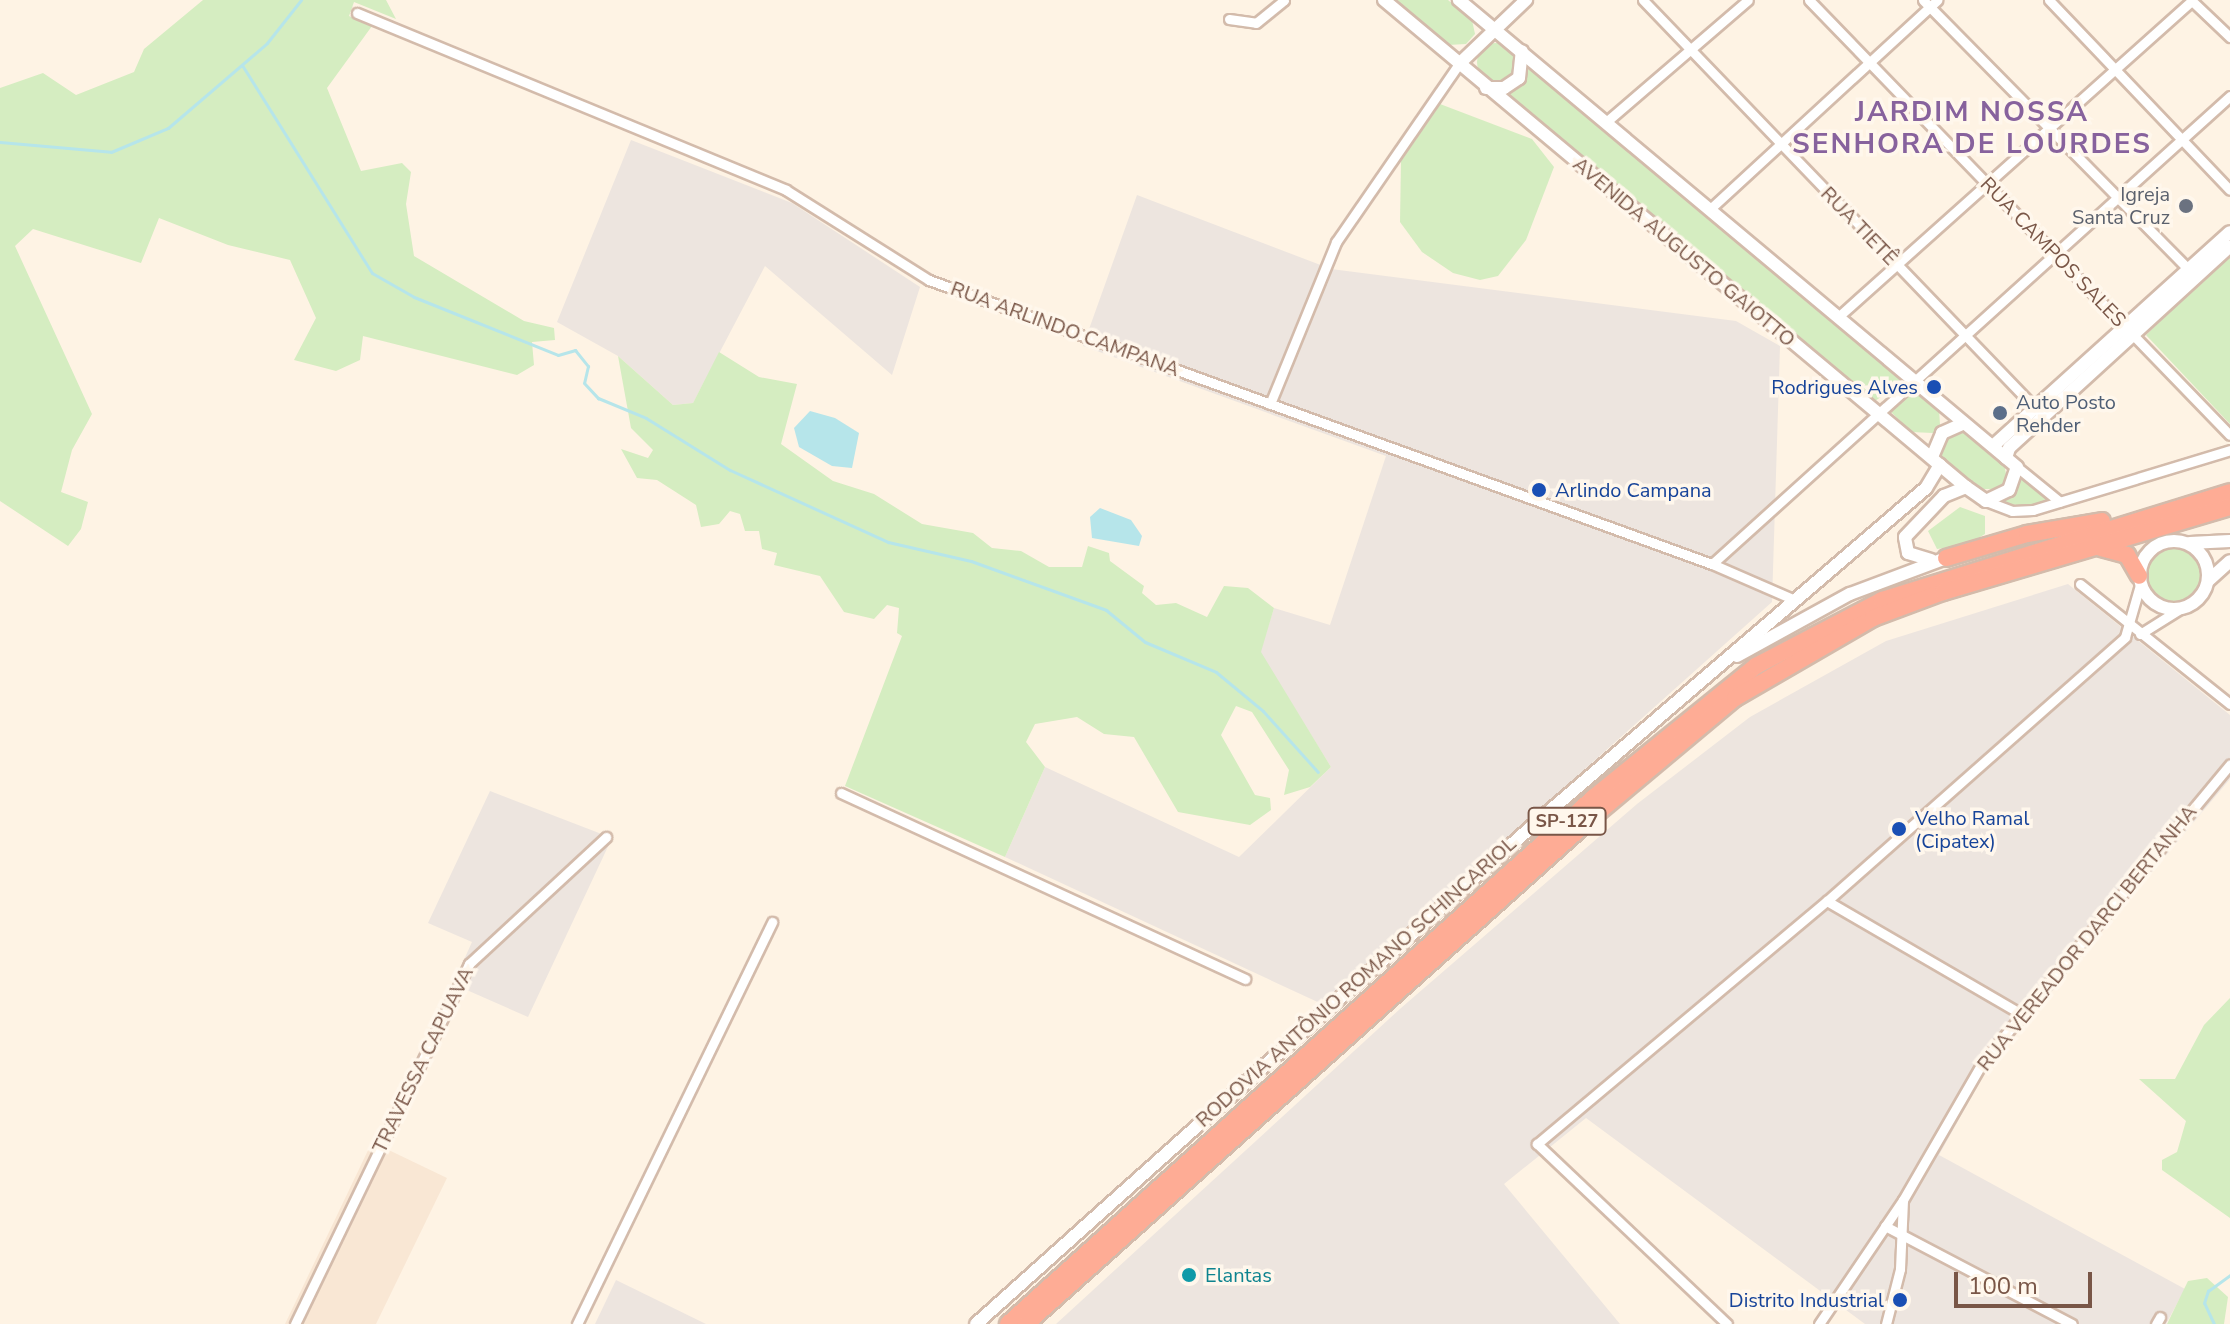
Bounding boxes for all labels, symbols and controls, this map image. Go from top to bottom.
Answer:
district label: JARDIM NOSSA SENHORA DE LOURDES [1792,95,2152,161]
street label: AVENIDA AUGUSTO GAIOTTO [1568,152,1800,352]
street label: RUA CAMPOS SALES [1975,172,2131,332]
street label: RUA TIETÊ [1816,182,1902,270]
place label: Igreja Santa Cruz [2072,182,2170,229]
marker: Igreja Santa Cruz [2177,197,2195,215]
street label: RUA ARLINDO CAMPANA [947,276,1183,382]
place label: Rodrigues Alves [1771,375,1918,399]
marker: Rodrigues Alves [1925,378,1943,396]
place label: Auto Posto Rehder [2016,390,2116,437]
marker: Auto Posto Rehder [1991,404,2009,422]
place label: Arlindo Campana [1555,478,1712,502]
marker: Arlindo Campana [1530,481,1548,499]
street label: RUA VEREADOR DARCI BERTANHA [1972,800,2202,1076]
place label: Velho Ramal (Cipatex) [1915,806,2029,853]
road number: SP-127 [1527,807,1607,835]
marker: Velho Ramal (Cipatex) [1890,820,1908,838]
street label: RODOVIA ANTÔNIO ROMANO SCHINCARIOL [1191,832,1521,1132]
street label: TRAVESSA CAPUAVA [368,963,478,1157]
scale bar [1958,1256,2096,1306]
place label: Elantas [1205,1263,1272,1287]
marker: Elantas [1180,1266,1198,1284]
text: 100 m [1968,1270,2038,1302]
place label: Distrito Industrial [1729,1288,1884,1312]
marker: Distrito Industrial [1891,1291,1909,1309]

